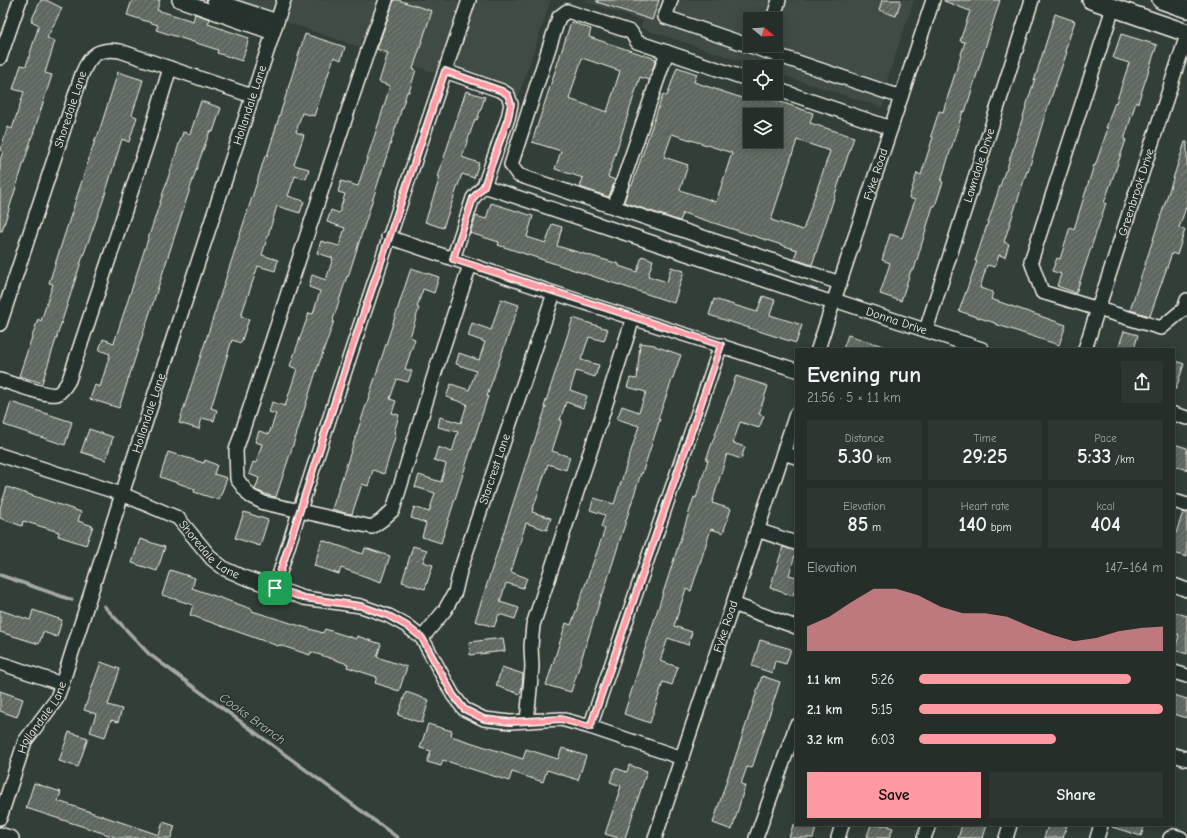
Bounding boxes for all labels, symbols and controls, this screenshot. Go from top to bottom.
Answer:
north arrow [743,12,783,52]
map controls [743,12,783,148]
button: locate [743,60,783,100]
street label: Hollandale Lane [230,63,269,147]
street label: Shoredale Lane [51,69,90,149]
button: layers [743,108,783,148]
street label: Lawndale Drive [960,127,997,204]
street label: Fyke Road [861,146,891,202]
street label: Greenbrook Drive [1115,147,1157,238]
street label: Donna Drive [864,304,929,337]
button: share [1121,361,1163,403]
text: Evening run [807,362,921,388]
street label: Hollandale Lane [129,371,168,455]
text: 21:56 · 5 × 1.1 km [807,390,901,405]
street label: Starcrest Lane [476,432,513,506]
text: Distance [845,432,884,445]
text: Time [974,432,996,445]
text: Pace [1095,432,1117,445]
text: 5.30 [838,445,873,468]
text: 29:25 [962,445,1008,468]
text: 5:33 [1077,445,1111,468]
text: km [873,453,891,466]
text: /km [1111,453,1134,466]
text: Elevation [843,500,885,513]
text: Heart rate [961,500,1009,513]
text: kcal [1096,500,1115,513]
text: 85 [848,513,868,536]
text: 140 [959,513,987,536]
text: 404 [1091,513,1121,536]
street label: Shoredale Lane [176,517,242,582]
text: m [868,521,881,534]
text: bpm [987,521,1011,534]
text: Elevation [807,560,857,575]
text: 147–164 m [1105,560,1163,575]
pin [258,571,292,605]
icon: arrive [264,577,286,599]
street label: Fyke Road [710,599,741,654]
text: 1.1 km [807,672,841,687]
text: 5:26 [871,672,894,687]
street label: Hollandale Lane [14,680,69,755]
water label: Cooks Branch [217,689,289,747]
text: 2.1 km [807,702,842,717]
text: 5:15 [871,702,893,717]
text: 3.2 km [807,732,844,747]
text: 6:03 [871,732,895,747]
button: Save [807,772,981,818]
button: Share [989,772,1163,818]

